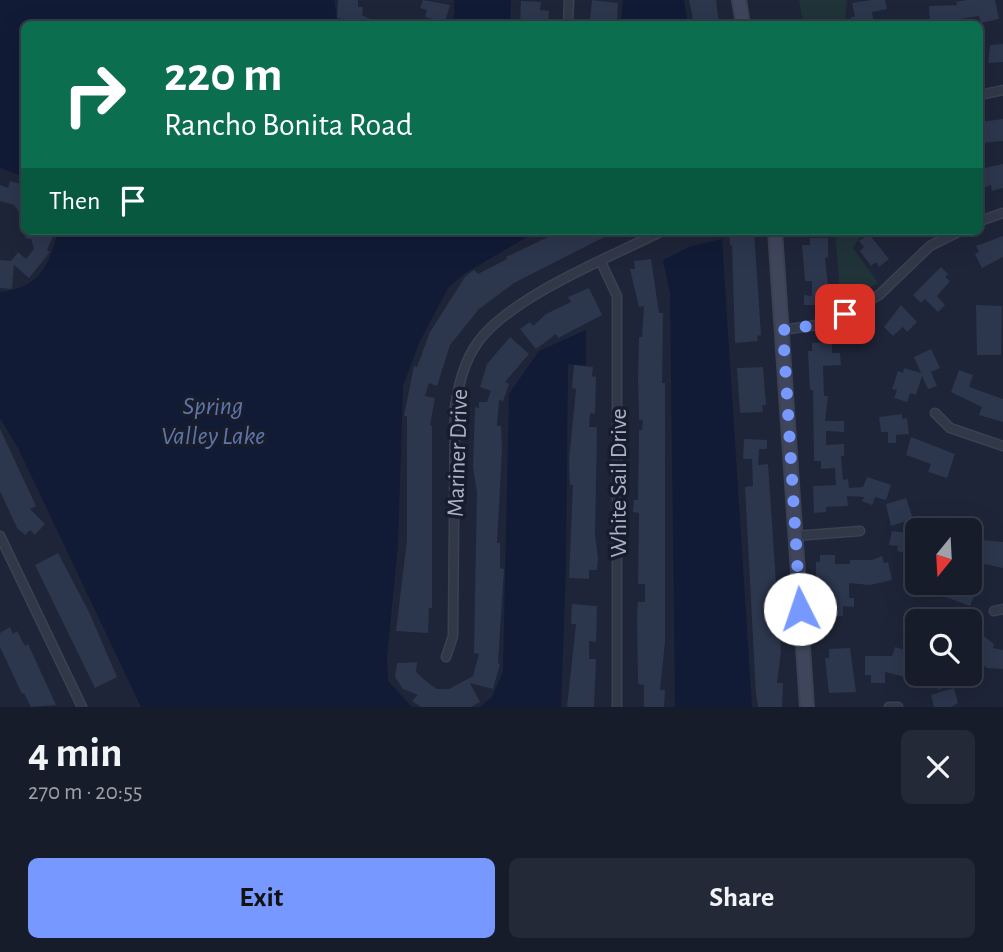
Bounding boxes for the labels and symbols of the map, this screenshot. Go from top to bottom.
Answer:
pin [815,284,875,344]
street label: Mariner Drive [444,389,472,518]
water label: Spring Valley Lake [161,393,265,449]
street label: White Sail Drive [607,408,631,558]
north arrow [905,518,982,595]
position arrow [763,572,837,646]

